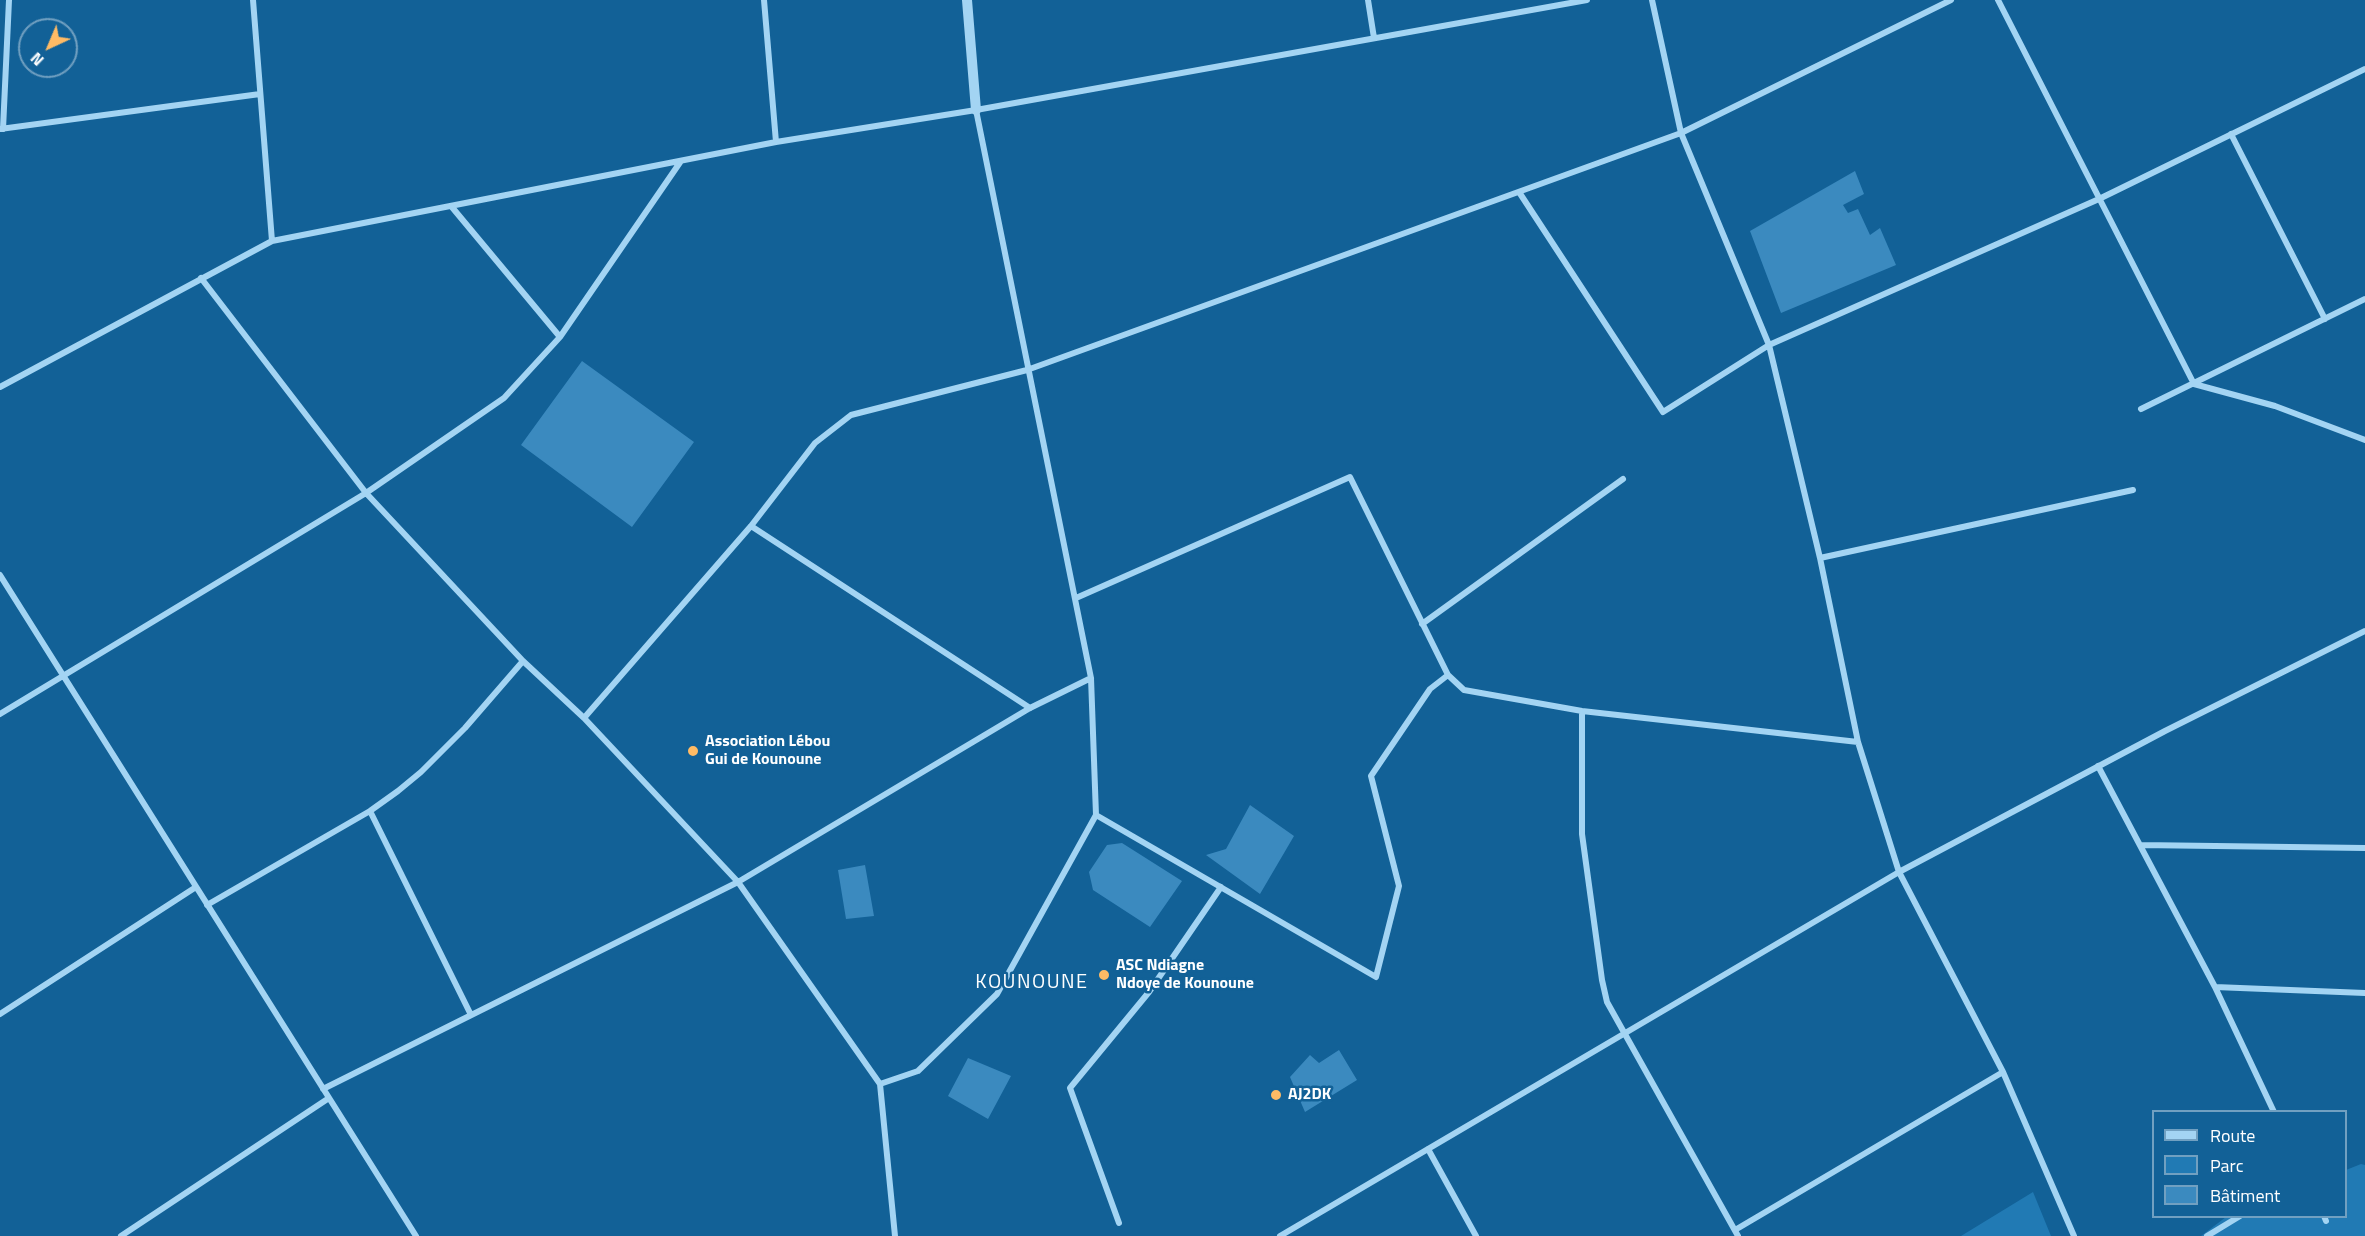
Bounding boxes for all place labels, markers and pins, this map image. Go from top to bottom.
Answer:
place label: Association Lébou Gui de Kounoune [705,732,830,770]
marker: Association Lébou Gui de Kounoune [686,744,700,758]
place label: ASC Ndiagne Ndoye de Kounoune [1116,956,1254,994]
marker: ASC Ndiagne Ndoye de Kounoune [1097,968,1111,982]
place label: AJ2DK [1288,1085,1331,1105]
marker: AJ2DK [1269,1088,1283,1102]

